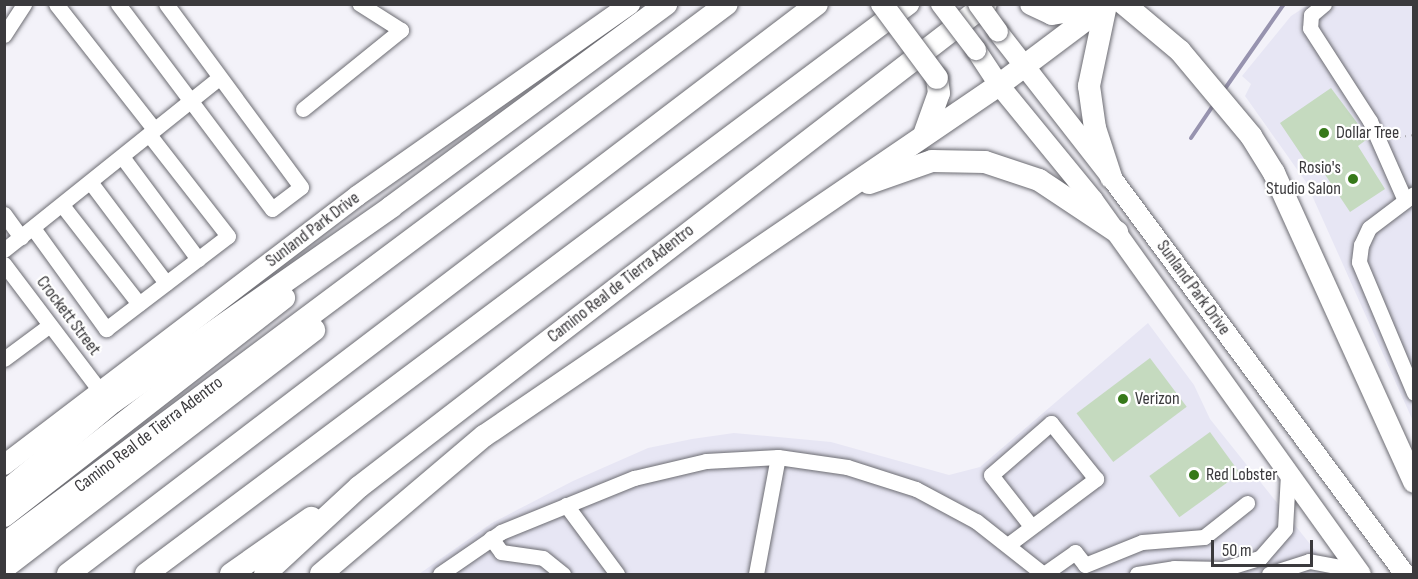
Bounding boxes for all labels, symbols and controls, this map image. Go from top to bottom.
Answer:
place label: Dollar Tree [1336,122,1399,144]
marker: Dollar Tree [1317,126,1331,140]
place label: Rosio's Studio Salon [1266,158,1341,201]
marker: Rosio's Studio Salon [1346,172,1360,186]
street label: Sunland Park Drive [262,188,364,272]
street label: Camino Real de Tierra Adentro [543,220,699,348]
street label: Sunland Park Drive [1151,236,1235,340]
street label: Crockett Street [31,272,105,360]
street label: Camino Real de Tierra Adentro [71,372,227,498]
place label: Verizon [1135,388,1180,410]
marker: Verizon [1116,392,1130,406]
place label: Red Lobster [1206,464,1277,486]
marker: Red Lobster [1187,468,1201,482]
scale bar [1214,528,1316,566]
text: 50 m [1222,540,1252,561]

